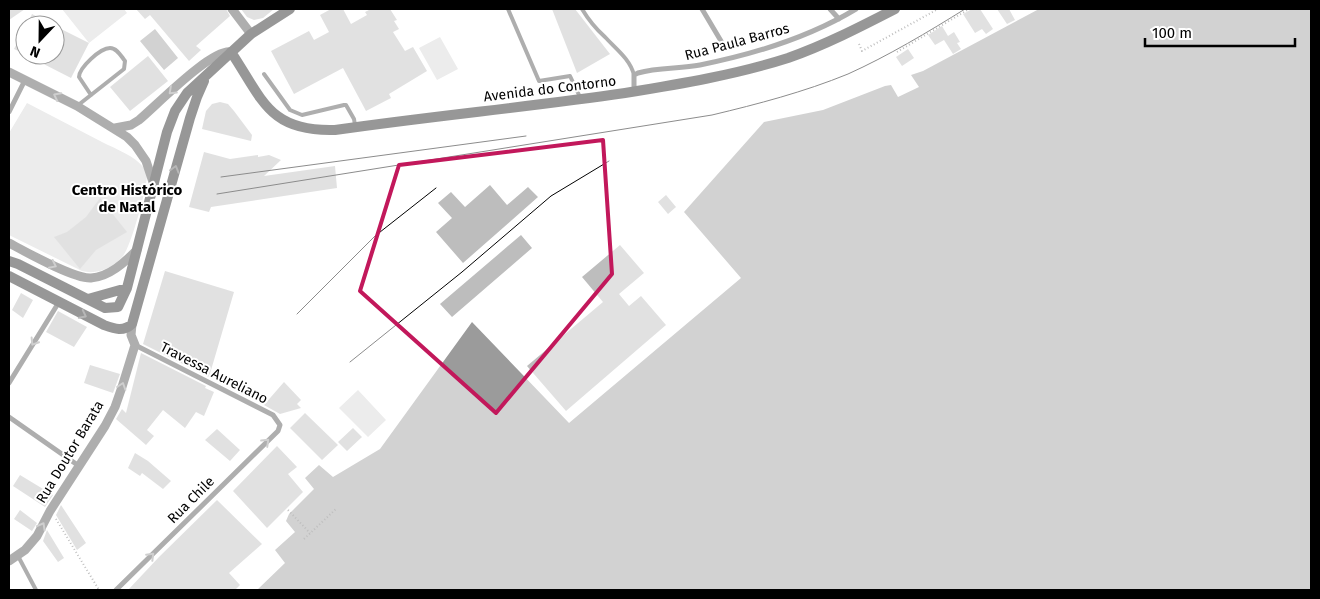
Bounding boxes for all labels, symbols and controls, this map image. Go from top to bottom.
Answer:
north arrow [15,15,65,65]
scale bar [1145,15,1295,47]
street label: Rua Paula Barros [683,20,792,64]
text: 100 m [1152,24,1192,42]
text: N [28,42,43,61]
street label: Avenida do Contorno [483,72,617,106]
one-way arrow [169,85,178,94]
one-way arrow [53,92,62,102]
one-way arrow [170,166,180,174]
district label: Centro Histórico de Natal [72,181,183,216]
one-way arrow [47,259,56,269]
one-way arrow [78,308,87,319]
one-way arrow [30,337,40,346]
street label: Travessa Aureliano [157,339,271,407]
one-way arrow [117,382,127,391]
street label: Rua Doutor Barata [33,398,107,506]
one-way arrow [261,439,270,448]
street label: Rua Chile [164,473,218,527]
one-way arrow [36,523,46,532]
one-way arrow [145,553,154,562]

